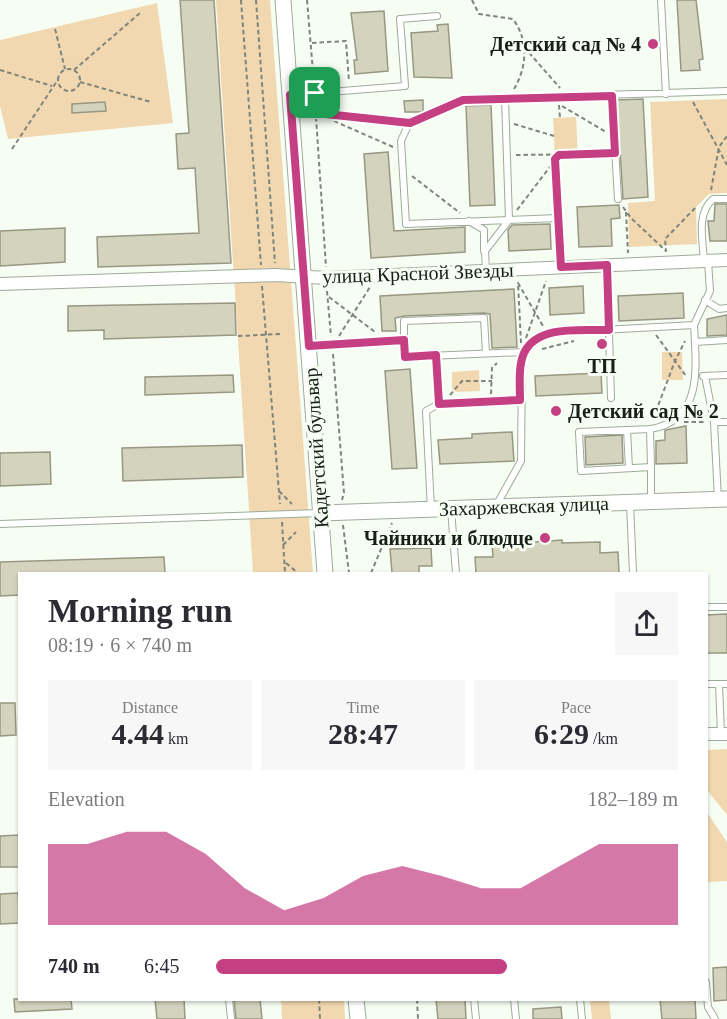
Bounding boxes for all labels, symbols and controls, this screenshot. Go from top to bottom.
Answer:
place label: Детский сад № 4 [490,33,641,56]
marker: Детский сад № 4 [646,37,660,51]
pin [289,67,340,118]
icon: arrive [298,76,331,109]
street label: улица Красной Звезды [322,259,514,288]
marker: ТП [595,337,609,351]
place label: ТП [588,355,617,377]
street label: Кадетский бульвар [299,367,334,529]
place label: Детский сад № 2 [568,400,719,423]
marker: Детский сад № 2 [549,404,563,418]
street label: Захаржевская улица [439,492,609,521]
place label: Чайники и блюдце [364,527,533,549]
marker: Чайники и блюдце [538,531,552,545]
button: share [615,592,678,655]
text: Morning run [48,593,232,629]
text: 08:19 · 6 × 740 m [48,634,192,656]
text: Distance [122,699,178,716]
text: Time [346,699,380,716]
text: Pace [561,699,591,716]
text: 4.44 [112,717,164,750]
text: 28:47 [328,717,398,750]
text: 6:29 [534,717,589,750]
text: km [164,730,188,747]
text: /km [589,730,618,747]
text: Elevation [48,788,125,810]
text: 182–189 m [587,788,678,810]
text: 740 m [48,955,100,977]
text: 6:45 [144,955,180,977]

